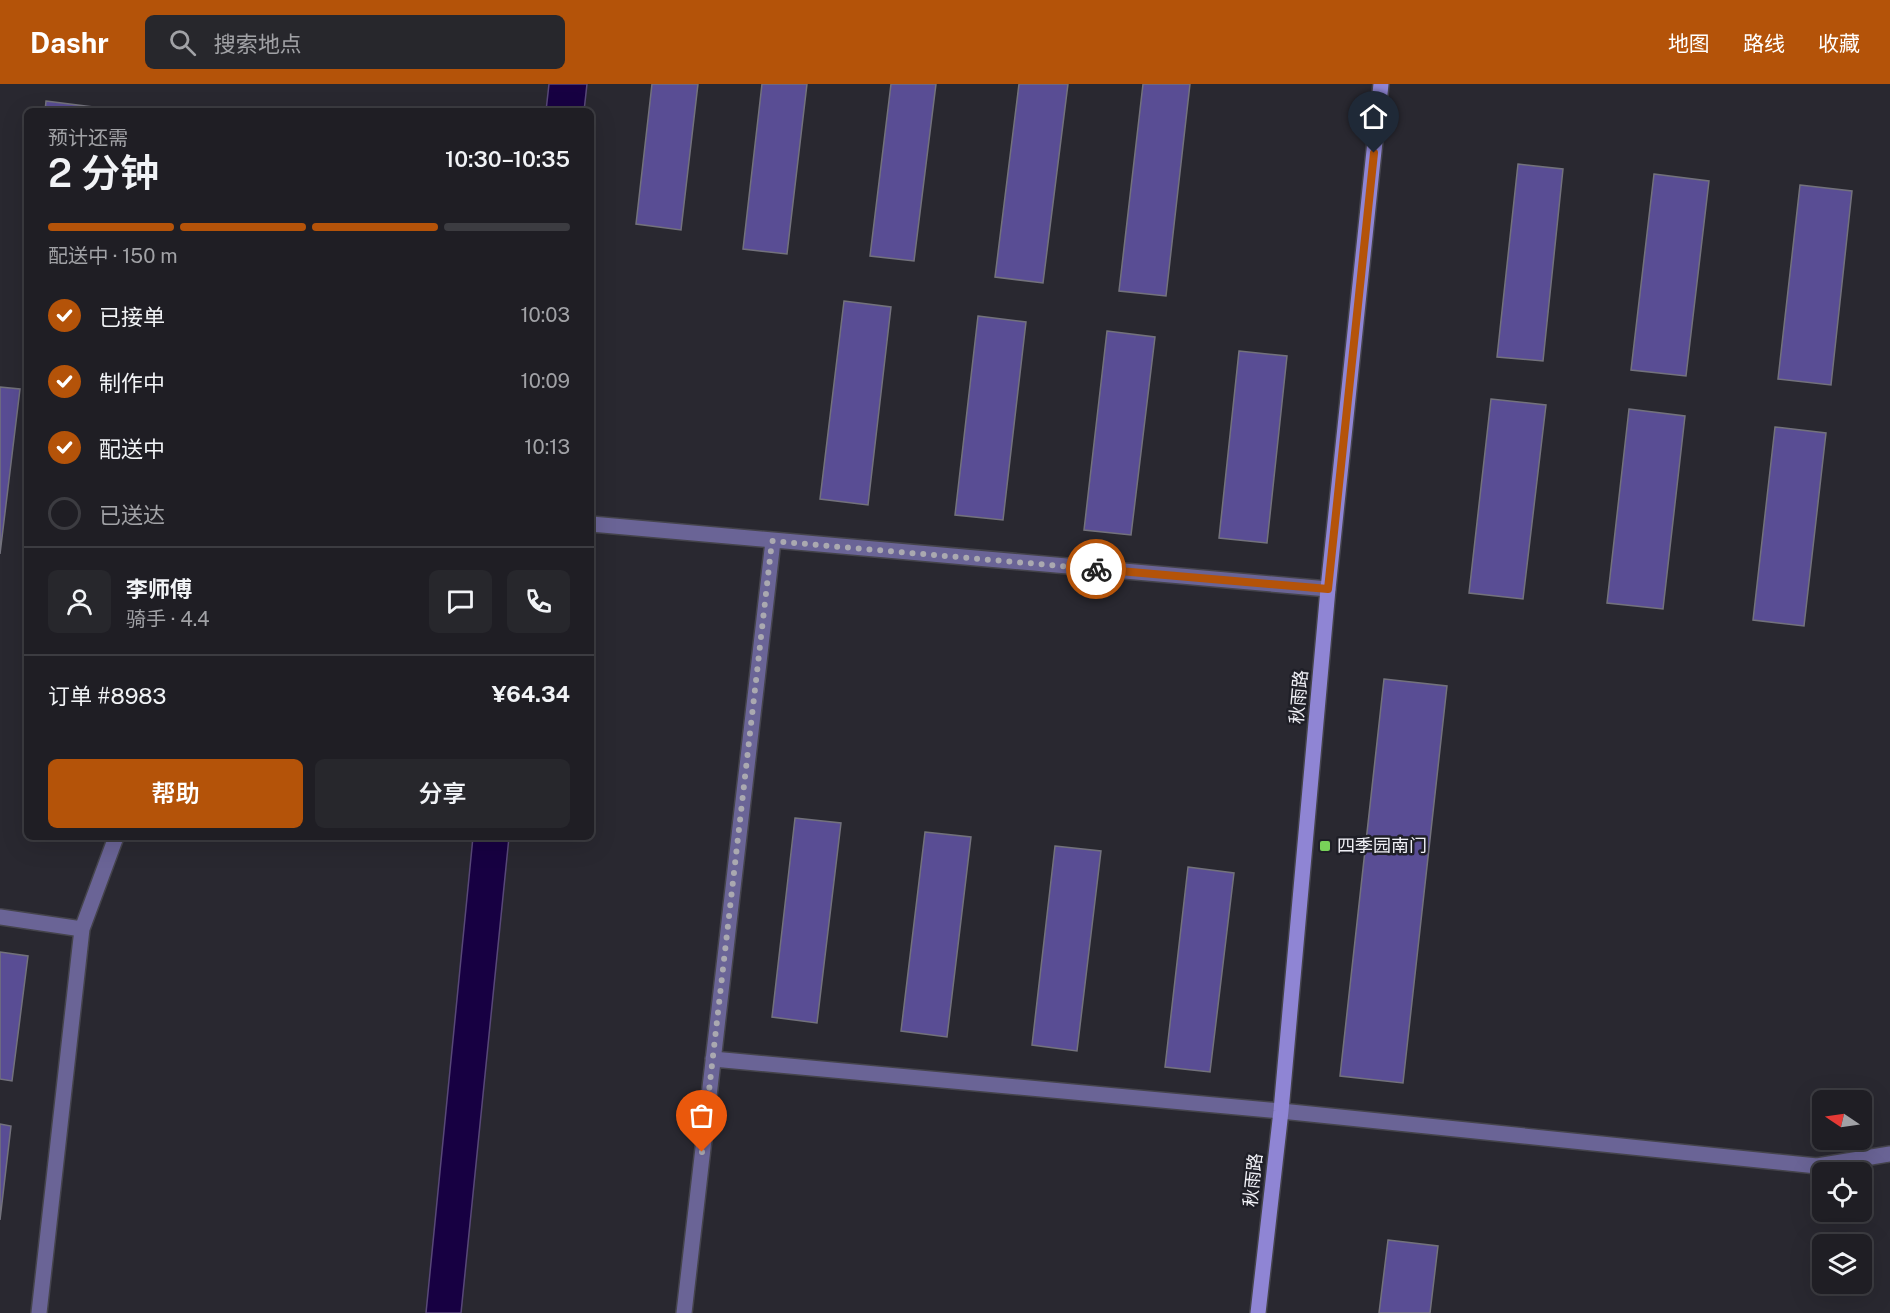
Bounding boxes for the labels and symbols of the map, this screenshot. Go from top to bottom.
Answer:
pin [1348,91,1399,153]
courier [1066,539,1126,599]
street label: 秋雨路 [1286,669,1311,725]
place label: 四季园南门 [1337,835,1427,856]
marker: 四季园南门 [1318,839,1332,853]
pin [676,1090,727,1152]
north arrow [1812,1090,1872,1150]
street label: 秋雨路 [1239,1152,1266,1208]

